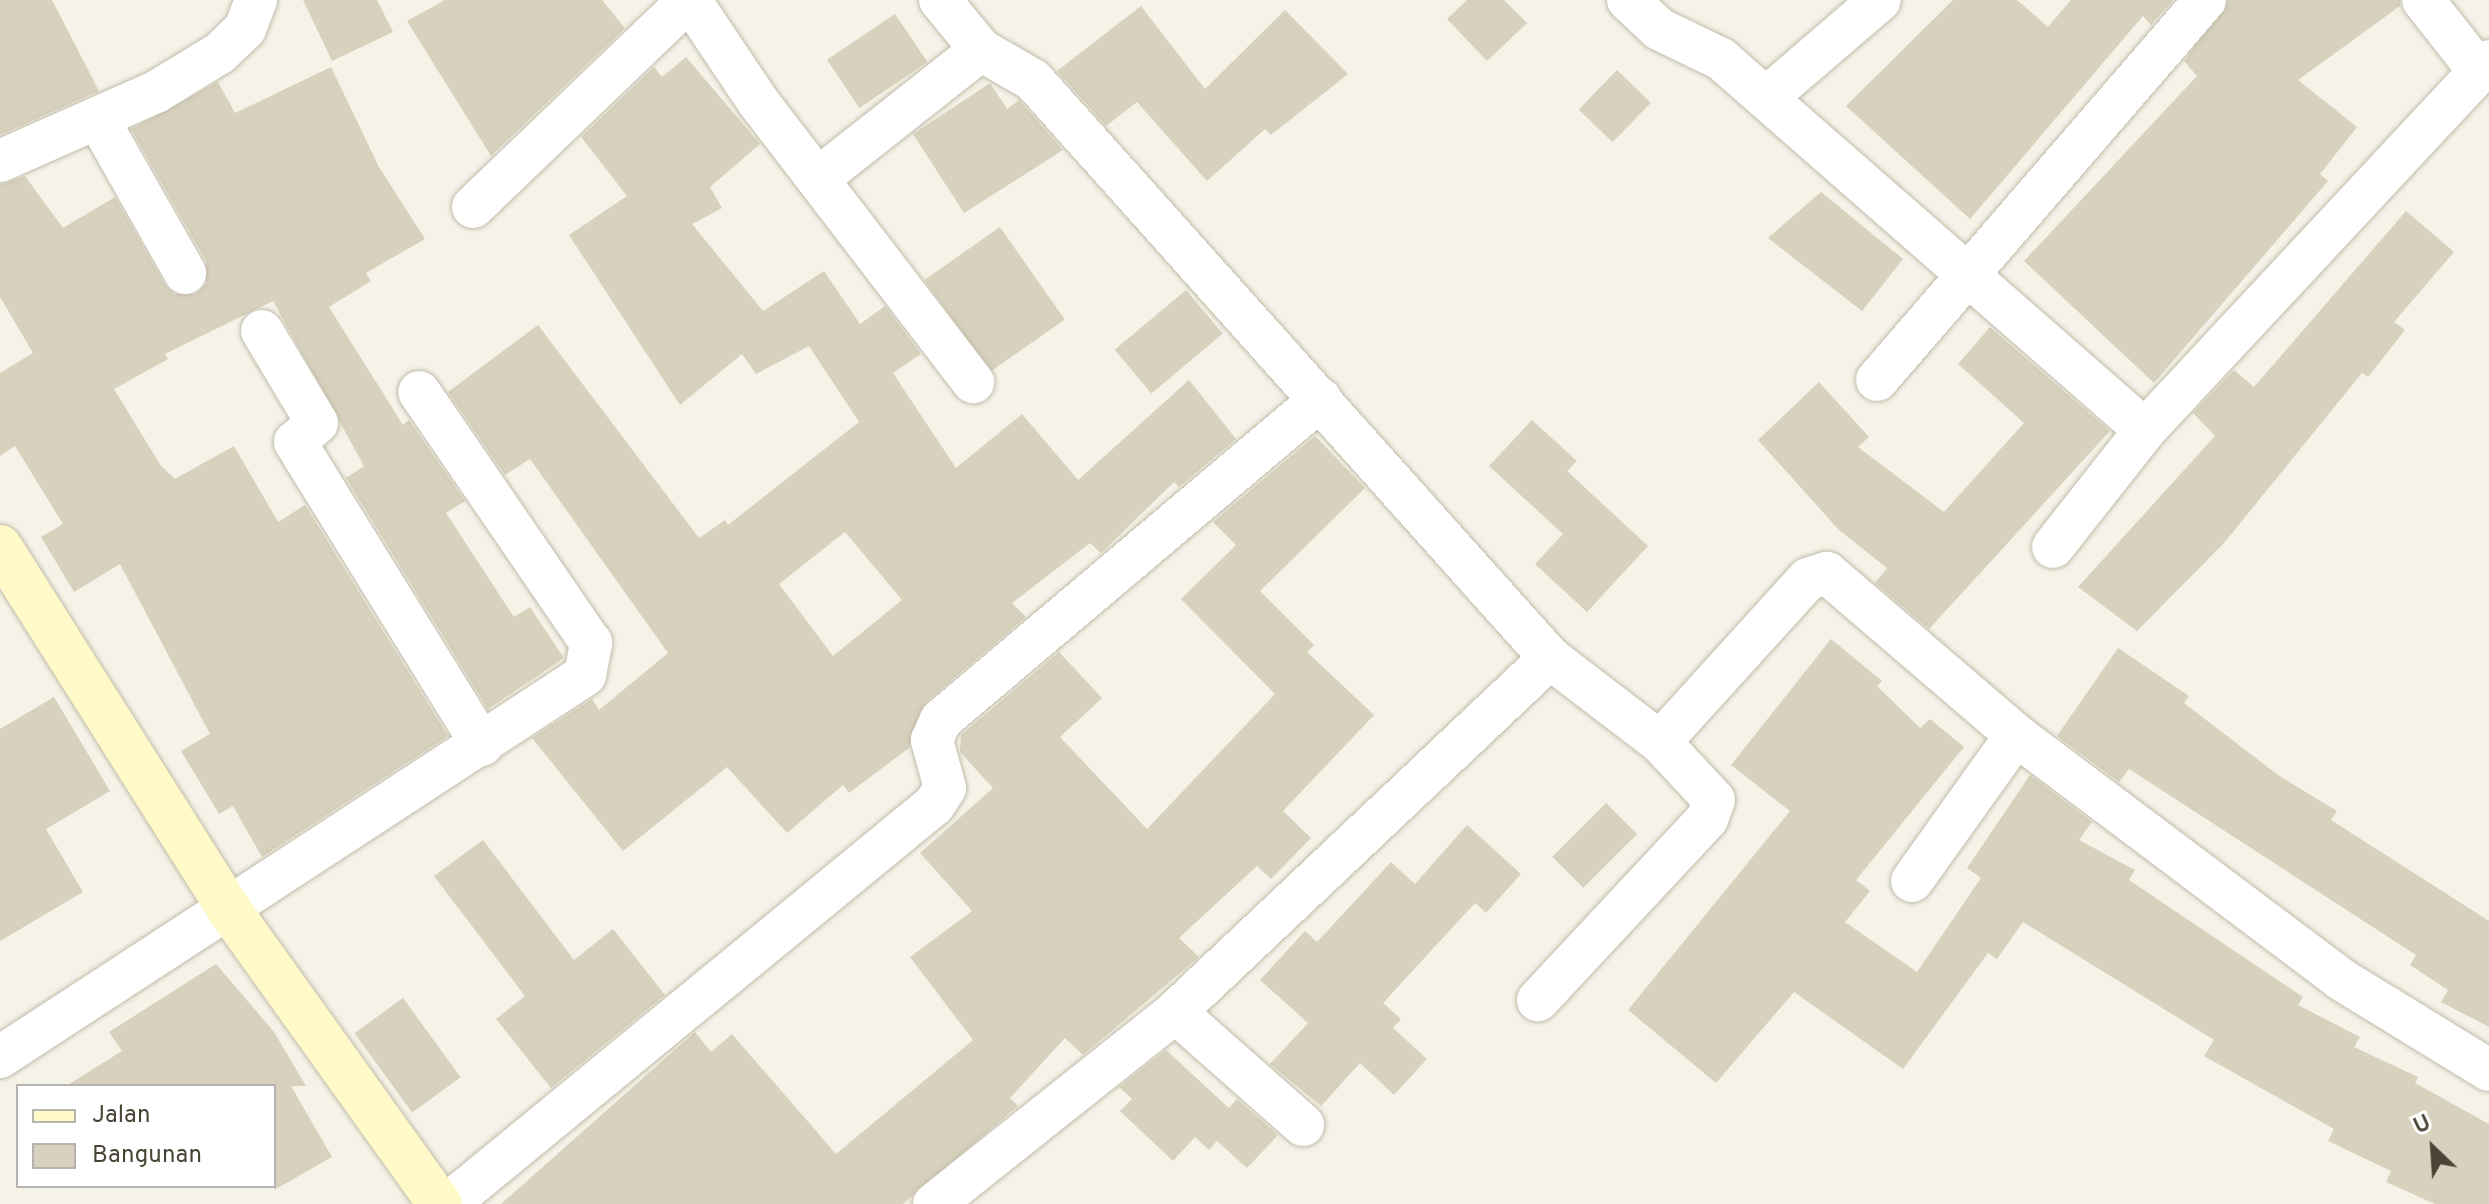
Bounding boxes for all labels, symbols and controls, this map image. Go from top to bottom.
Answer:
legend [16,1084,276,1188]
text: Jalan [92,1101,150,1131]
north arrow [2393,1108,2473,1188]
text: U [2410,1110,2435,1141]
text: Bangunan [92,1141,202,1171]

